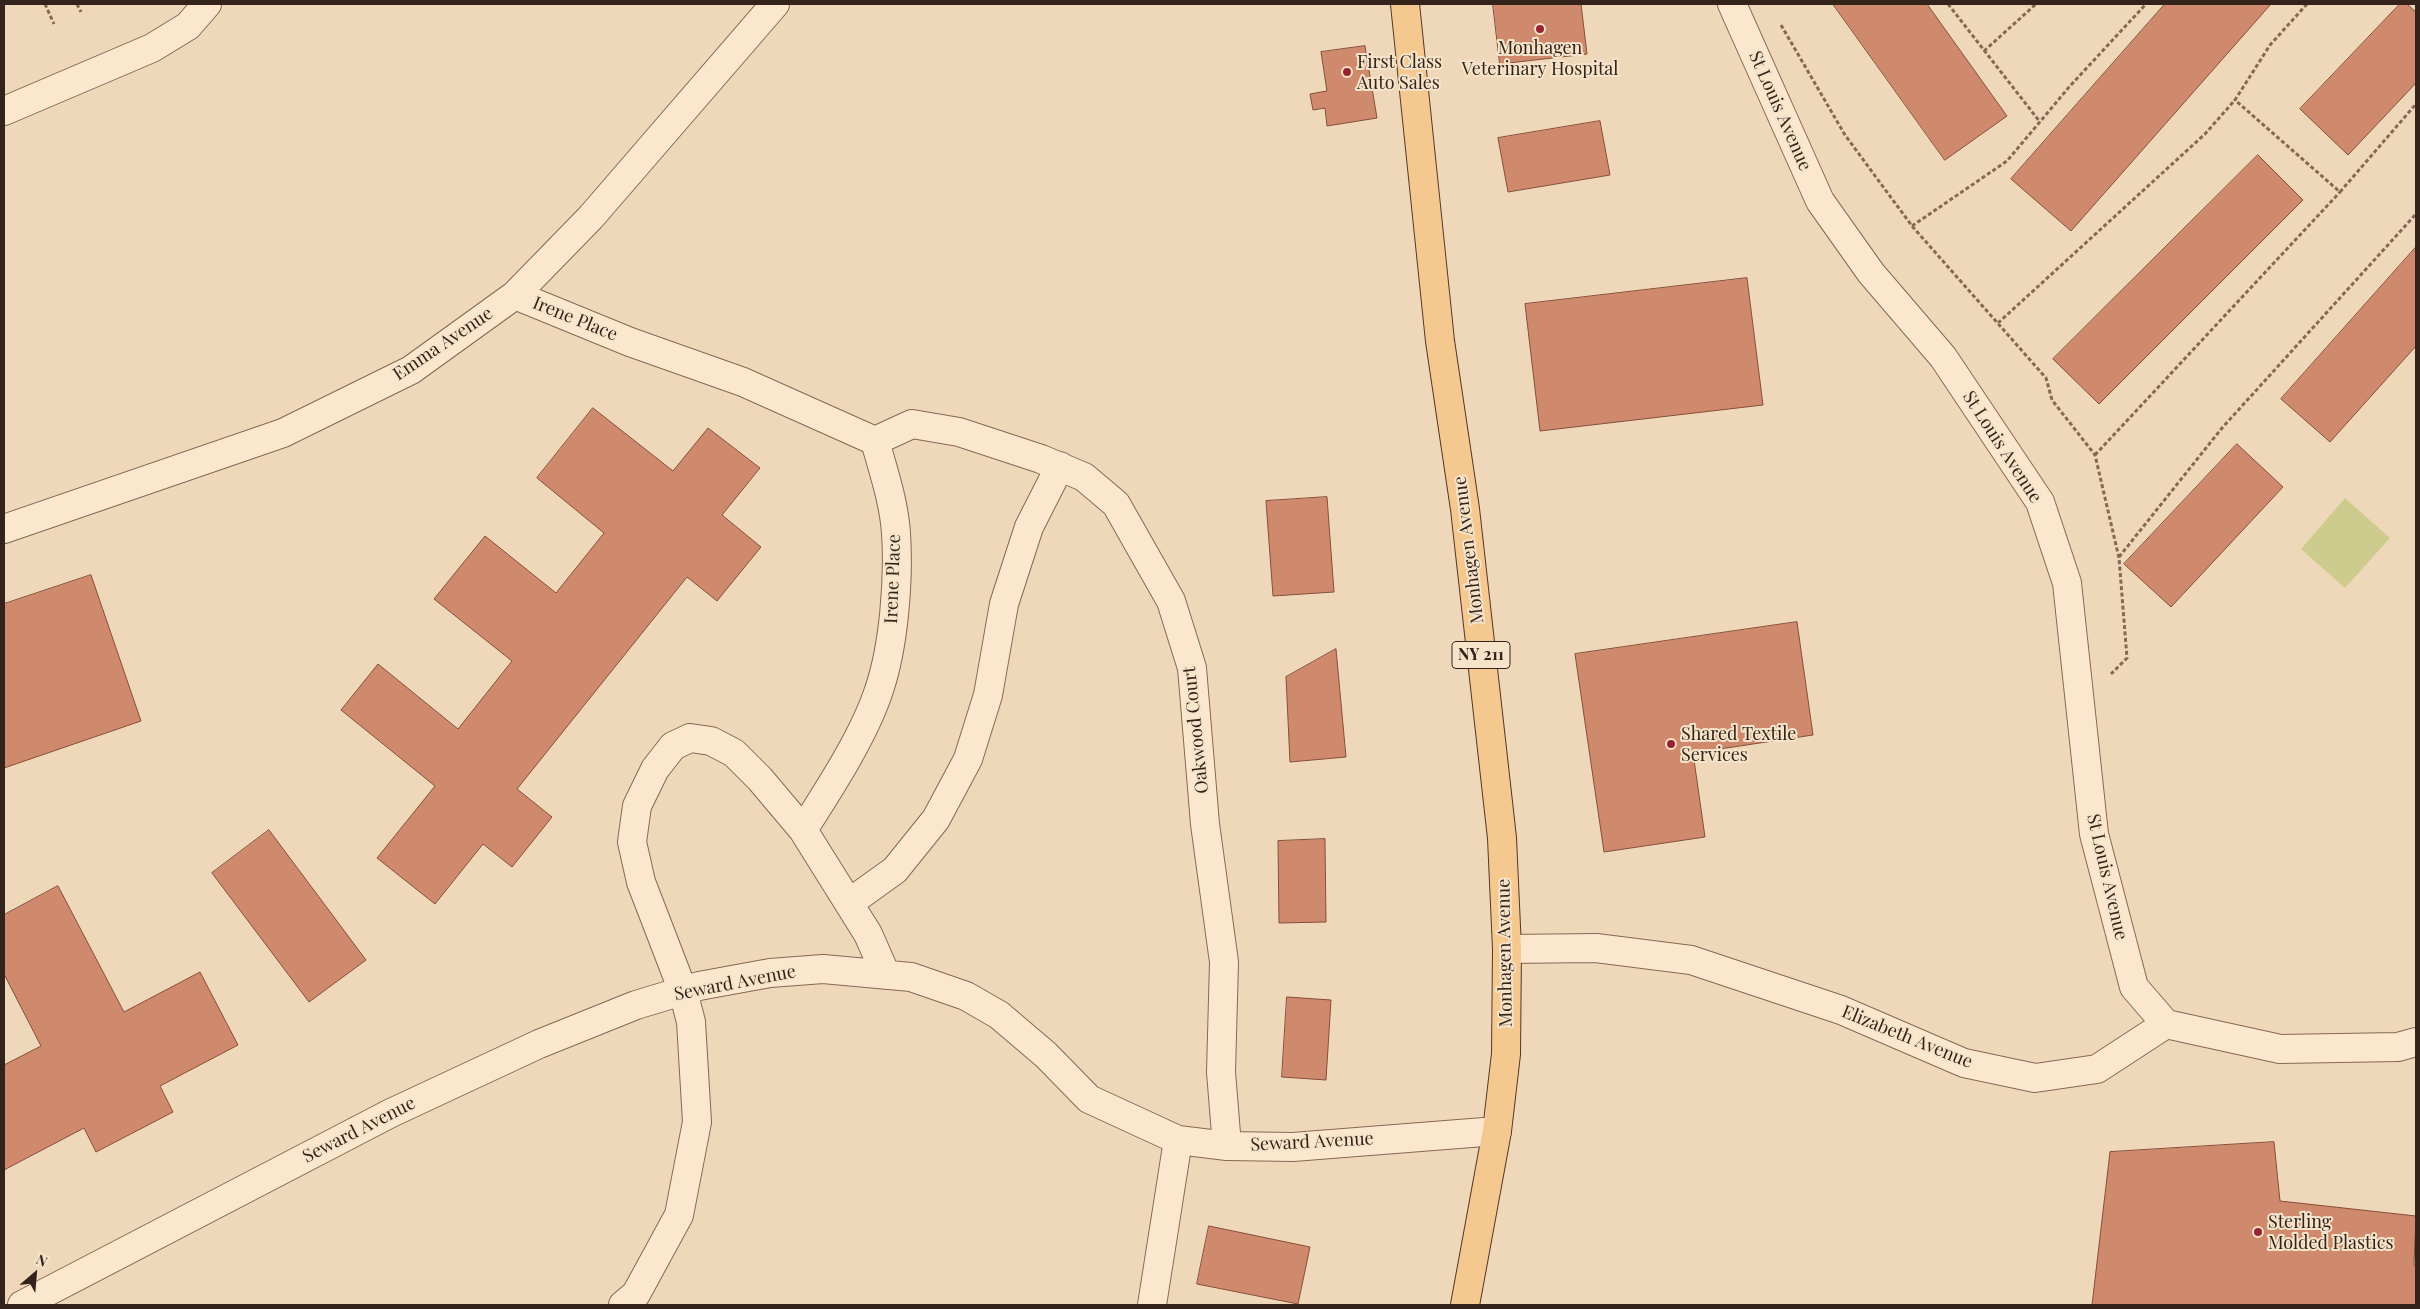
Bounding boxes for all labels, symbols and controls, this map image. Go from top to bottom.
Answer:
marker: Monhagen Veterinary Hospital [1534,23,1546,35]
place label: Monhagen Veterinary Hospital [1462,37,1618,80]
street label: St Louis Avenue [1744,48,1816,174]
place label: First Class Auto Sales [1357,51,1442,94]
marker: First Class Auto Sales [1341,66,1353,78]
street label: Irene Place [529,292,621,346]
street label: Emma Avenue [389,303,497,385]
street label: St Louis Avenue [1958,387,2046,507]
street label: Monhagen Avenue [1449,475,1489,625]
street label: Irene Place [881,534,905,624]
road number: NY 211 [1452,642,1510,668]
street label: Oakwood Court [1179,665,1213,795]
place label: Shared Textile Services [1681,723,1796,766]
marker: Shared Textile Services [1665,738,1677,750]
street label: St Louis Avenue [2082,812,2132,942]
street label: Monhagen Avenue [1493,879,1517,1027]
street label: Seward Avenue [672,961,798,1005]
street label: Elizabeth Avenue [1839,1001,1975,1073]
street label: Seward Avenue [299,1092,419,1168]
street label: Seward Avenue [1250,1128,1374,1156]
place label: Sterling Molded Plastics [2268,1211,2393,1254]
marker: Sterling Molded Plastics [2252,1226,2264,1238]
north arrow [10,1249,60,1299]
text: N [33,1249,51,1271]

